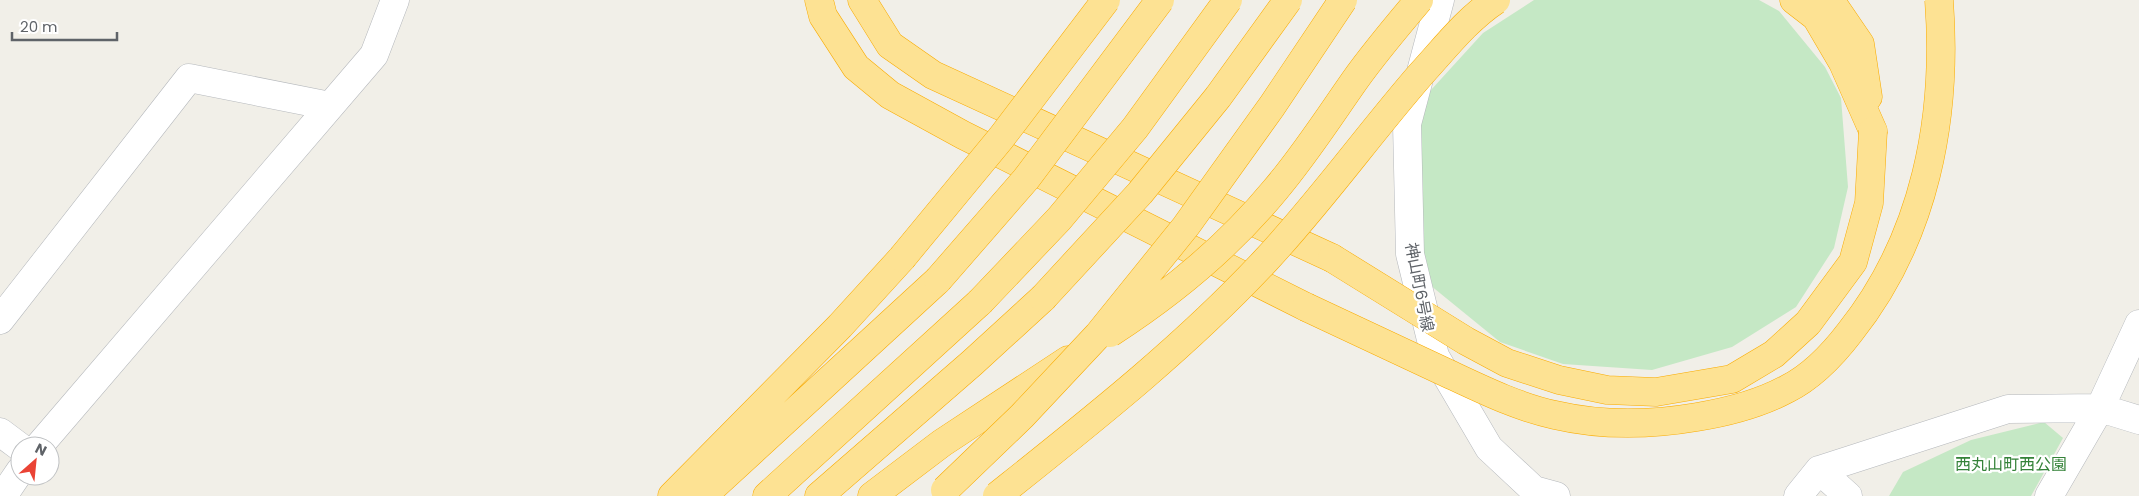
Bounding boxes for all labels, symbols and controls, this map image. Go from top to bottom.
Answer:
scale bar [12,10,118,42]
text: 20 m [20,16,58,37]
street label: 神山町6号線 [1400,241,1439,334]
north arrow [10,436,60,486]
text: N [32,438,50,461]
park label: 西丸山町西公園 [1955,453,2067,476]

